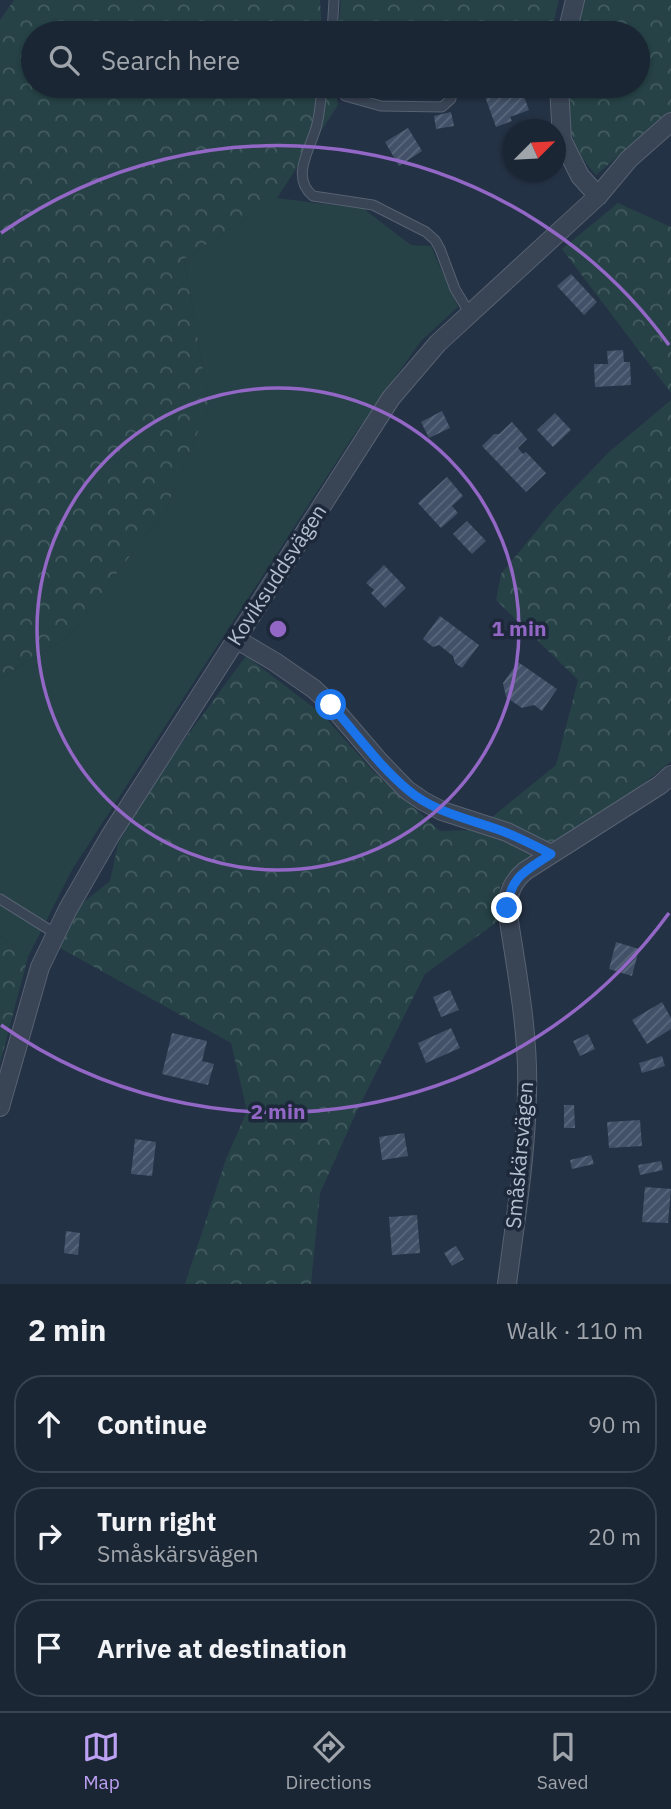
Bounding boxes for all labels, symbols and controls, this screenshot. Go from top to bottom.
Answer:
search box [21,21,650,98]
icon: search [45,41,83,79]
text: Search here [101,43,240,77]
north arrow [503,119,566,182]
street label: Koviksuddsvägen [220,498,332,650]
text: 1 min [492,614,546,642]
centre of rings [266,617,290,641]
route start [315,689,346,720]
route end [491,892,522,923]
street label: Småskärsvägen [499,1080,539,1230]
text: 2 min [251,1097,305,1125]
text: 2 min [28,1310,106,1349]
text: Walk · 110 m [507,1315,643,1345]
icon: ahead [30,1405,68,1443]
text: Continue [97,1407,207,1441]
text: 90 m [588,1409,641,1439]
text: Turn right [97,1504,216,1538]
icon: right [30,1517,68,1555]
text: 20 m [588,1521,641,1551]
text: Småskärsvägen [97,1538,259,1568]
icon: arrive [30,1629,68,1667]
text: Arrive at destination [97,1631,347,1665]
tab: Map [82,1728,120,1794]
tab: Directions [285,1728,372,1794]
tab: Saved [537,1728,589,1794]

